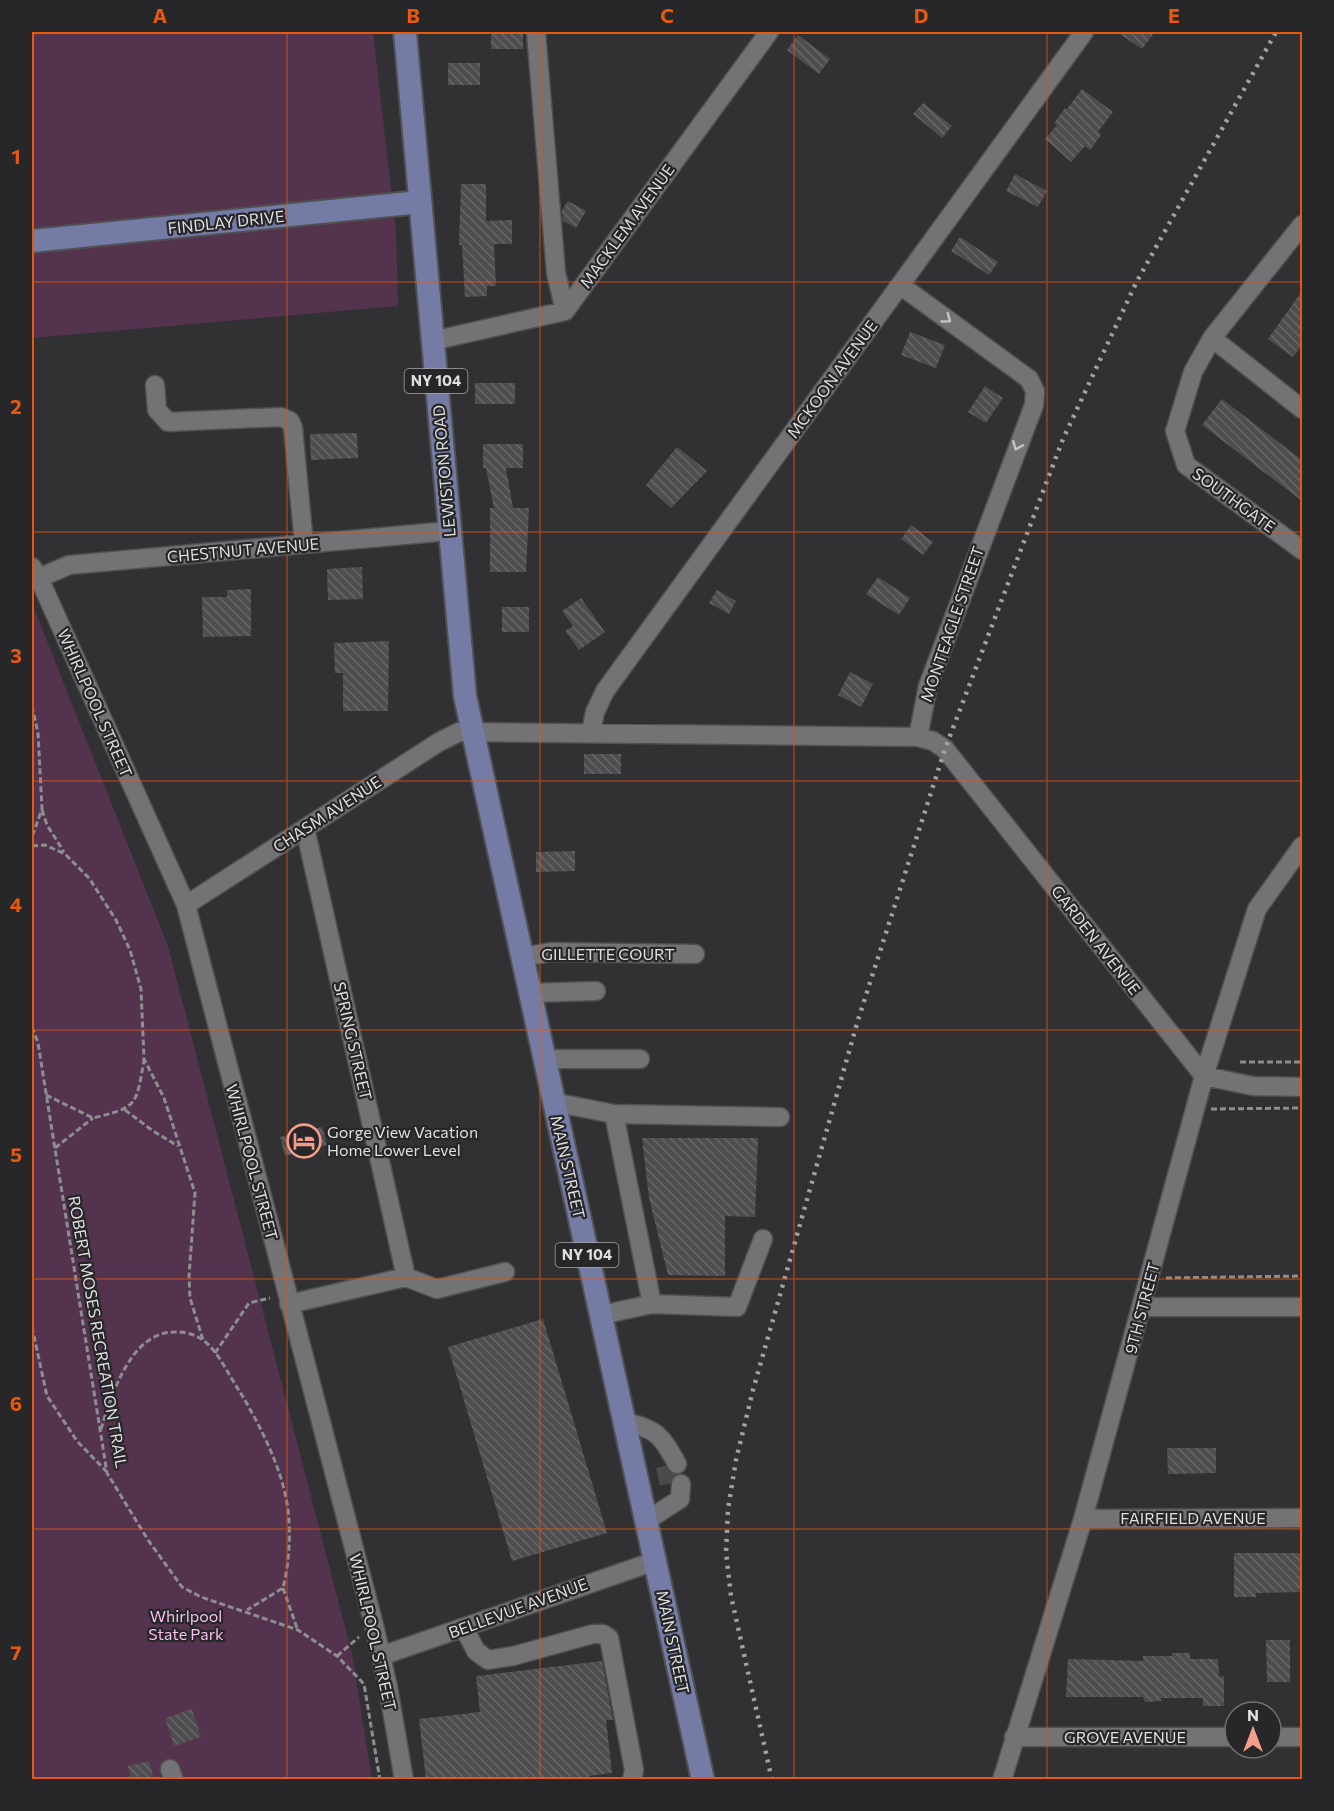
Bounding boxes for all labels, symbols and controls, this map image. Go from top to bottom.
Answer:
text: A [153,3,167,27]
text: B [406,3,420,27]
text: C [660,3,674,27]
text: D [914,3,928,27]
text: E [1168,3,1180,27]
text: 1 [11,144,21,168]
street label: MACKLEM AVENUE [575,160,678,291]
street label: FINDLAY DRIVE [167,206,285,237]
one-way arrow [941,312,952,323]
street label: MCKOON AVENUE [782,316,881,441]
road number: NY 104 [404,369,468,393]
text: 2 [10,394,22,418]
street label: LEWISTON ROAD [428,404,459,538]
one-way arrow [1012,440,1024,451]
street label: SOUTHGATE [1189,463,1279,536]
street label: CHESTNUT AVENUE [166,533,320,566]
street label: MONTEAGLE STREET [916,544,987,704]
street label: WHIRLPOOL STREET [54,626,137,780]
text: 3 [10,643,22,667]
street label: CHASM AVENUE [269,771,384,856]
street label: GARDEN AVENUE [1048,881,1145,998]
text: 4 [10,892,22,916]
street label: GILLETTE COURT [541,944,675,963]
street label: SPRING STREET [331,980,376,1102]
street label: WHIRLPOOL STREET [223,1082,282,1242]
street label: MAIN STREET [547,1113,590,1220]
place label: Gorge View Vacation Home Lower Level [327,1122,478,1159]
hotel icon: Gorge View Vacation Home Lower Level [286,1123,322,1159]
text: 5 [10,1142,22,1166]
street label: ROBERT MOSES RECREATION TRAIL [65,1194,132,1470]
road number: NY 104 [556,1243,618,1267]
street label: 9TH STREET [1120,1260,1163,1356]
text: 6 [10,1391,22,1415]
street label: FAIRFIELD AVENUE [1120,1508,1266,1527]
street label: WHIRLPOOL STREET [346,1552,401,1712]
street label: BELLEVUE AVENUE [446,1574,590,1642]
street label: MAIN STREET [653,1588,694,1695]
park label: Whirlpool State Park [148,1606,224,1643]
text: 7 [11,1640,22,1664]
north arrow [1223,1700,1283,1760]
text: N [1247,1705,1259,1724]
street label: GROVE AVENUE [1064,1727,1186,1746]

